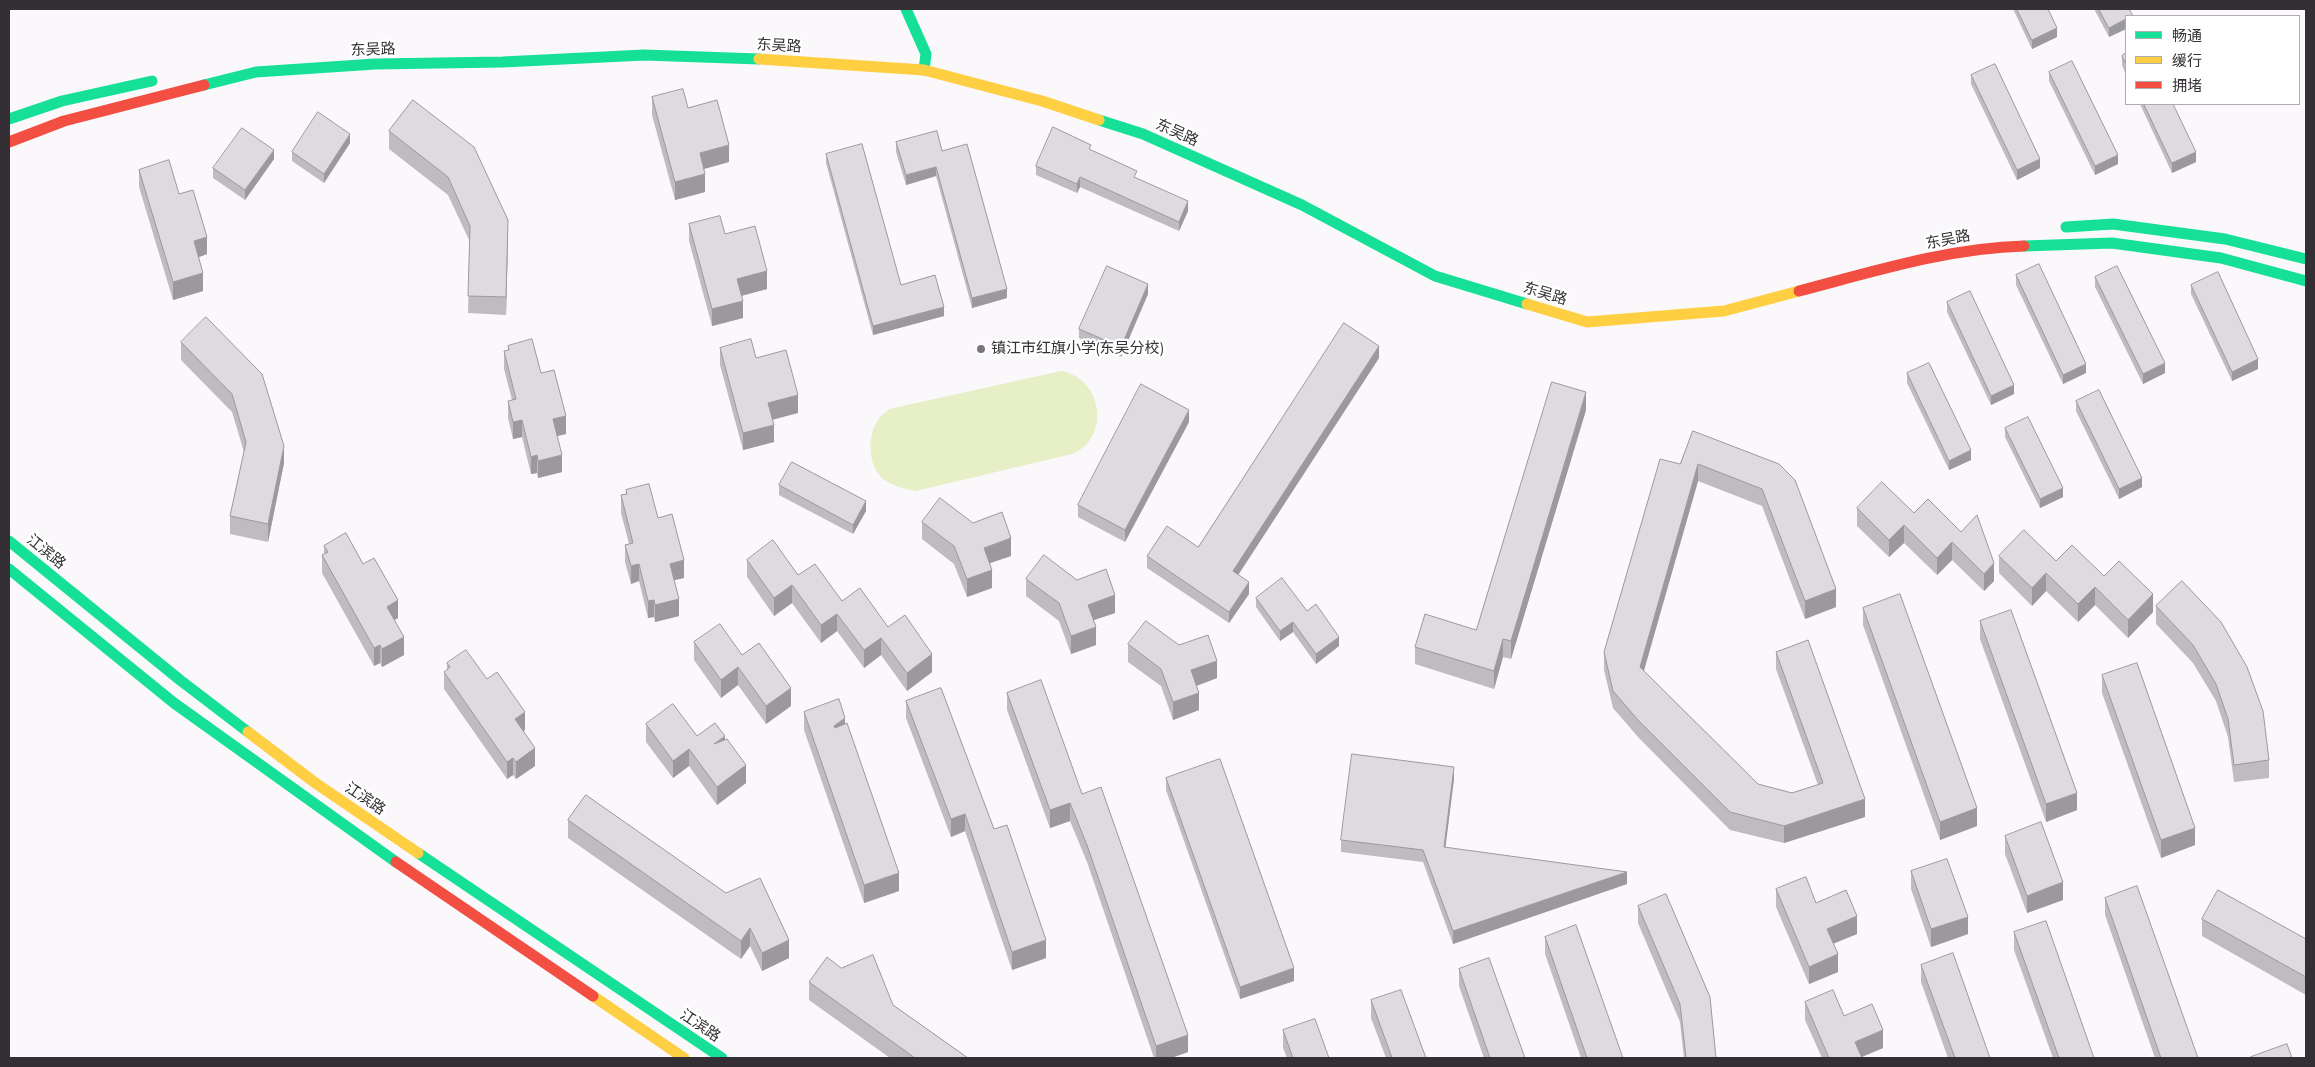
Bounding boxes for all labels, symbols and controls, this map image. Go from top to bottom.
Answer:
legend [2125,15,2300,105]
text: 畅通 [2172,26,2202,45]
street label: 东吴路 [756,36,802,56]
street label: 东吴路 [350,40,396,60]
text: 缓行 [2172,51,2202,70]
text: 拥堵 [2172,76,2202,95]
street label: 东吴路 [1153,116,1201,150]
street label: 东吴路 [1924,227,1972,253]
street label: 东吴路 [1521,279,1569,309]
place label: 镇江市红旗小学(东吴分校) [991,340,1163,358]
marker: 镇江市红旗小学(东吴分校) [975,343,987,355]
street label: 江滨路 [23,531,69,573]
street label: 江滨路 [341,779,389,819]
street label: 江滨路 [676,1006,724,1046]

